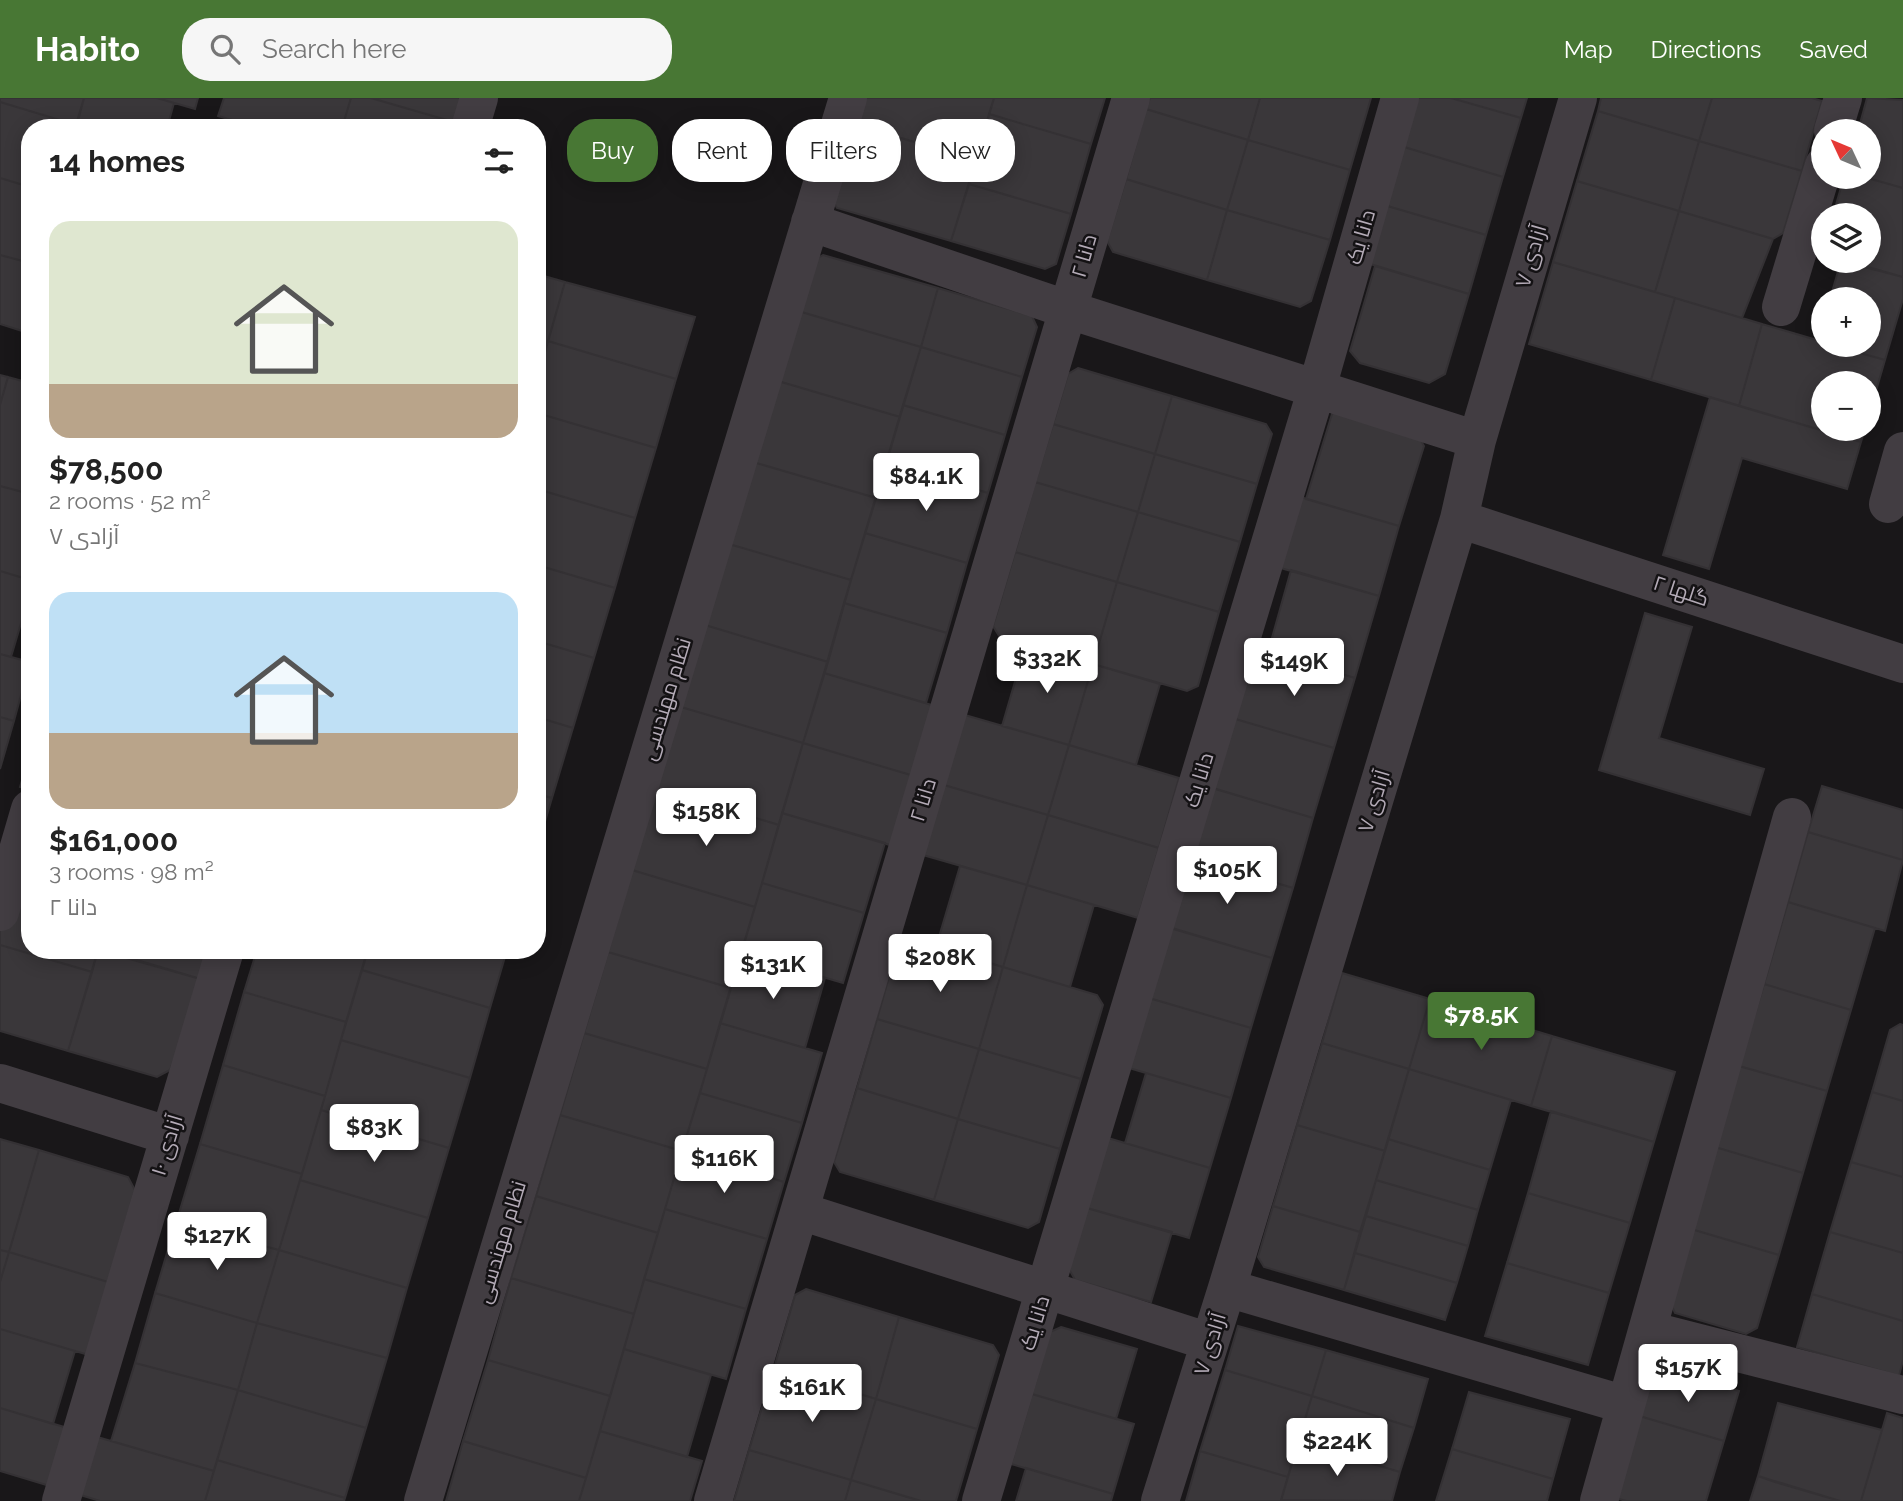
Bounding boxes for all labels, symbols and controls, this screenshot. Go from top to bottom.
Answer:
search box [182,18,672,81]
text: Habito [35,30,140,69]
icon: search [206,30,244,68]
text: Search here [262,34,406,64]
text: Map [1564,35,1613,64]
text: Directions [1651,35,1761,64]
text: Saved [1799,35,1868,64]
chip: Buy [567,119,658,182]
chip: Rent [672,119,772,182]
chip: Filters [786,119,901,182]
chip: New [915,119,1015,182]
north arrow [1811,119,1881,189]
map controls [1811,119,1881,441]
icon: filters [480,142,518,180]
text: 14 homes [49,144,185,179]
button: layers [1811,203,1881,273]
street label: دانا یک [1341,207,1380,267]
street label: آزادی ۷ [1510,221,1552,290]
street label: دانا ۲ [1065,231,1102,280]
icon: home [221,266,347,392]
button: + [1811,287,1881,357]
button: − [1811,371,1881,441]
text: $78,500 [49,452,163,487]
pin: $84.1K [869,454,983,513]
text: $84.1K [889,462,963,489]
text: 2 rooms · 52 m² [49,487,211,514]
text: آزادی ۷ [49,522,119,549]
street label: گلها ۲ [1650,570,1712,612]
street label: نظام مهندسی [635,635,698,764]
pin: $332K [998,636,1096,695]
icon: home [221,637,347,763]
pin: $149K [1245,638,1343,698]
text: $332K [1013,644,1081,671]
text: $149K [1260,647,1328,674]
street label: دانا یک [1178,750,1219,810]
street label: آزادی ۷ [1352,766,1396,836]
street label: دانا ۲ [904,775,941,825]
pin: $158K [657,788,755,848]
text: $158K [672,797,740,824]
text: $161,000 [49,823,178,858]
pin: $105K [1178,846,1276,906]
text: $105K [1193,855,1261,882]
text: 3 rooms · 98 m² [49,858,214,885]
text: دانا ۲ [49,893,97,920]
pin: $208K [891,934,989,994]
pin: $131K [724,942,822,1001]
text: $208K [905,943,975,970]
text: $131K [740,950,806,977]
pin: $78.5K [1424,992,1538,1052]
text: $78.5K [1444,1001,1518,1028]
pin: $83K [333,1104,415,1164]
street label: آزادی ۱۰ [145,1111,189,1179]
text: $83K [346,1113,402,1140]
pin: $116K [675,1136,773,1195]
text: $116K [691,1144,757,1171]
street label: نظام مهندسی [470,1178,533,1307]
pin: $127K [168,1212,266,1272]
text: $127K [183,1221,251,1248]
street label: دانا یک [1014,1293,1055,1353]
street label: آزادی ۷ [1188,1309,1232,1379]
pin: $157K [1639,1344,1737,1404]
text: $157K [1655,1353,1721,1380]
pin: $161K [763,1364,861,1424]
text: $161K [779,1373,845,1400]
pin: $224K [1288,1418,1386,1478]
text: $224K [1302,1427,1372,1454]

